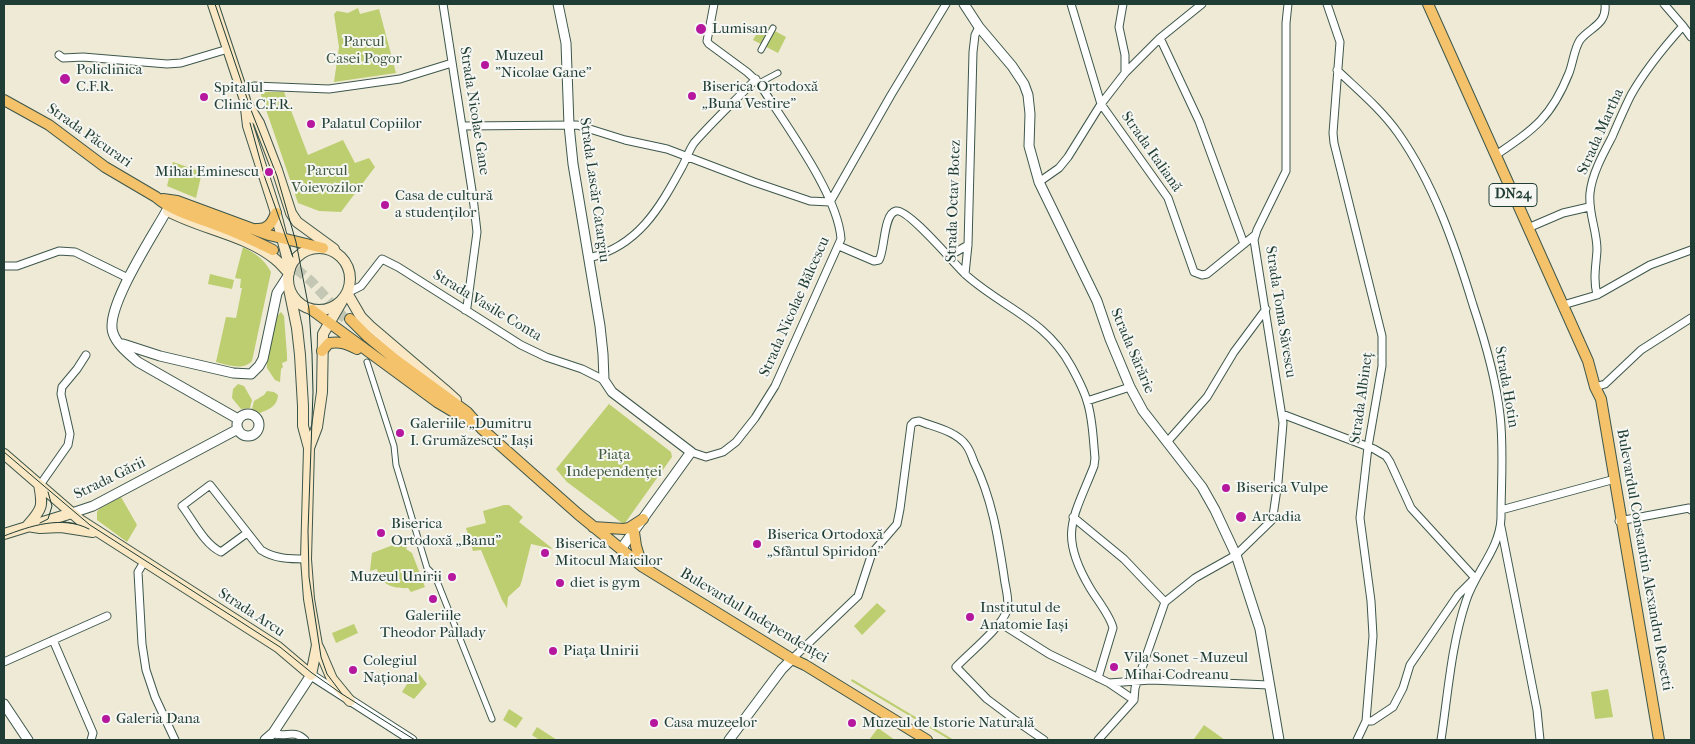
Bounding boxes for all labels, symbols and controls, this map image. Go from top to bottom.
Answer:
place label: Lumisan [712,20,768,38]
marker: Lumisan [694,22,708,36]
park label: Parcul Casei Pogor [326,33,402,68]
street label: Strada Nicolae Gane [455,46,493,176]
place label: Muzeul "Nicolae Gane" [495,47,592,82]
marker: Muzeul "Nicolae Gane" [479,59,491,71]
place label: Policlinica C.F.R. [76,61,142,96]
marker: Policlinica C.F.R. [58,72,72,86]
place label: Biserica Ortodoxă „Buna Vestire” [702,78,818,113]
place label: Spitalul Clinic C.F.R. [214,79,293,114]
street label: Strada Martha [1574,86,1628,178]
marker: Biserica Ortodoxă „Buna Vestire” [686,90,698,102]
marker: Spitalul Clinic C.F.R. [198,91,210,103]
street label: Strada Păcurari [43,100,135,172]
street label: Strada Italiană [1117,108,1185,196]
place label: Palatul Copiilor [321,115,422,133]
street label: Strada Lascăr Catargiu [575,116,613,264]
marker: Palatul Copiilor [305,118,317,130]
street label: Strada Octav Botez [943,139,965,263]
park label: Parcul Voievozilor [291,162,363,197]
place label: Mihai Eminescu [155,163,259,181]
marker: Mihai Eminescu [263,166,275,178]
road number: DN24 [1489,184,1537,206]
place label: Casa de cultură a studenților [395,187,493,222]
marker: Casa de cultură a studenților [379,199,391,211]
street label: Strada Nicolae Bălcescu [756,234,834,380]
street label: Strada Toma Săvescu [1261,245,1299,379]
street label: Strada Vasile Conta [429,266,545,346]
street label: Strada Sărărie [1106,306,1158,396]
street label: Strada Hotin [1490,345,1522,429]
street label: Strada Albineț [1347,351,1377,445]
place label: Galeriile „Dumitru I. Grumăzescu” Iași [410,415,533,450]
marker: Galeriile „Dumitru I. Grumăzescu” Iași [394,427,406,439]
street label: Bulevardul Constantin Alexandru Rosetti [1612,428,1676,692]
park label: Piața Independenței [566,446,662,481]
street label: Strada Gării [71,454,149,504]
place label: Biserica Vulpe [1236,479,1328,497]
marker: Biserica Vulpe [1220,482,1232,494]
place label: Arcadia [1252,508,1301,526]
marker: Arcadia [1234,510,1248,524]
place label: Biserica Ortodoxă „Banu” [391,515,501,550]
place label: Biserica Ortodoxă „Sfântul Spiridon” [767,526,883,561]
marker: Biserica Ortodoxă „Banu” [375,527,387,539]
place label: Biserica Mitocul Maicilor [555,535,662,570]
marker: Biserica Ortodoxă „Sfântul Spiridon” [751,538,763,550]
marker: Biserica Mitocul Maicilor [539,547,551,559]
street label: Bulevardul Independenței [677,565,831,667]
place label: Muzeul Unirii [350,568,442,586]
marker: Muzeul Unirii [446,571,458,583]
place label: diet is gym [570,574,640,592]
marker: diet is gym [554,577,566,589]
street label: Strada Arcu [214,585,288,641]
marker: Galeriile Theodor Pallady [427,593,439,605]
place label: Institutul de Anatomie Iași [980,599,1068,634]
place label: Galeriile Theodor Pallady [380,607,486,642]
marker: Institutul de Anatomie Iași [964,611,976,623]
place label: Piața Unirii [563,642,639,660]
marker: Piața Unirii [547,645,559,657]
place label: Vila Sonet - Muzeul Mihai Codreanu [1124,649,1248,684]
place label: Colegiul Național [363,652,418,687]
marker: Vila Sonet - Muzeul Mihai Codreanu [1108,661,1120,673]
marker: Colegiul Național [347,664,359,676]
place label: Galeria Dana [116,710,200,728]
marker: Galeria Dana [100,713,112,725]
place label: Casa muzeelor [664,714,757,732]
place label: Muzeul de Istorie Naturală [862,714,1035,732]
marker: Casa muzeelor [648,717,660,729]
marker: Muzeul de Istorie Naturală [846,717,858,729]

